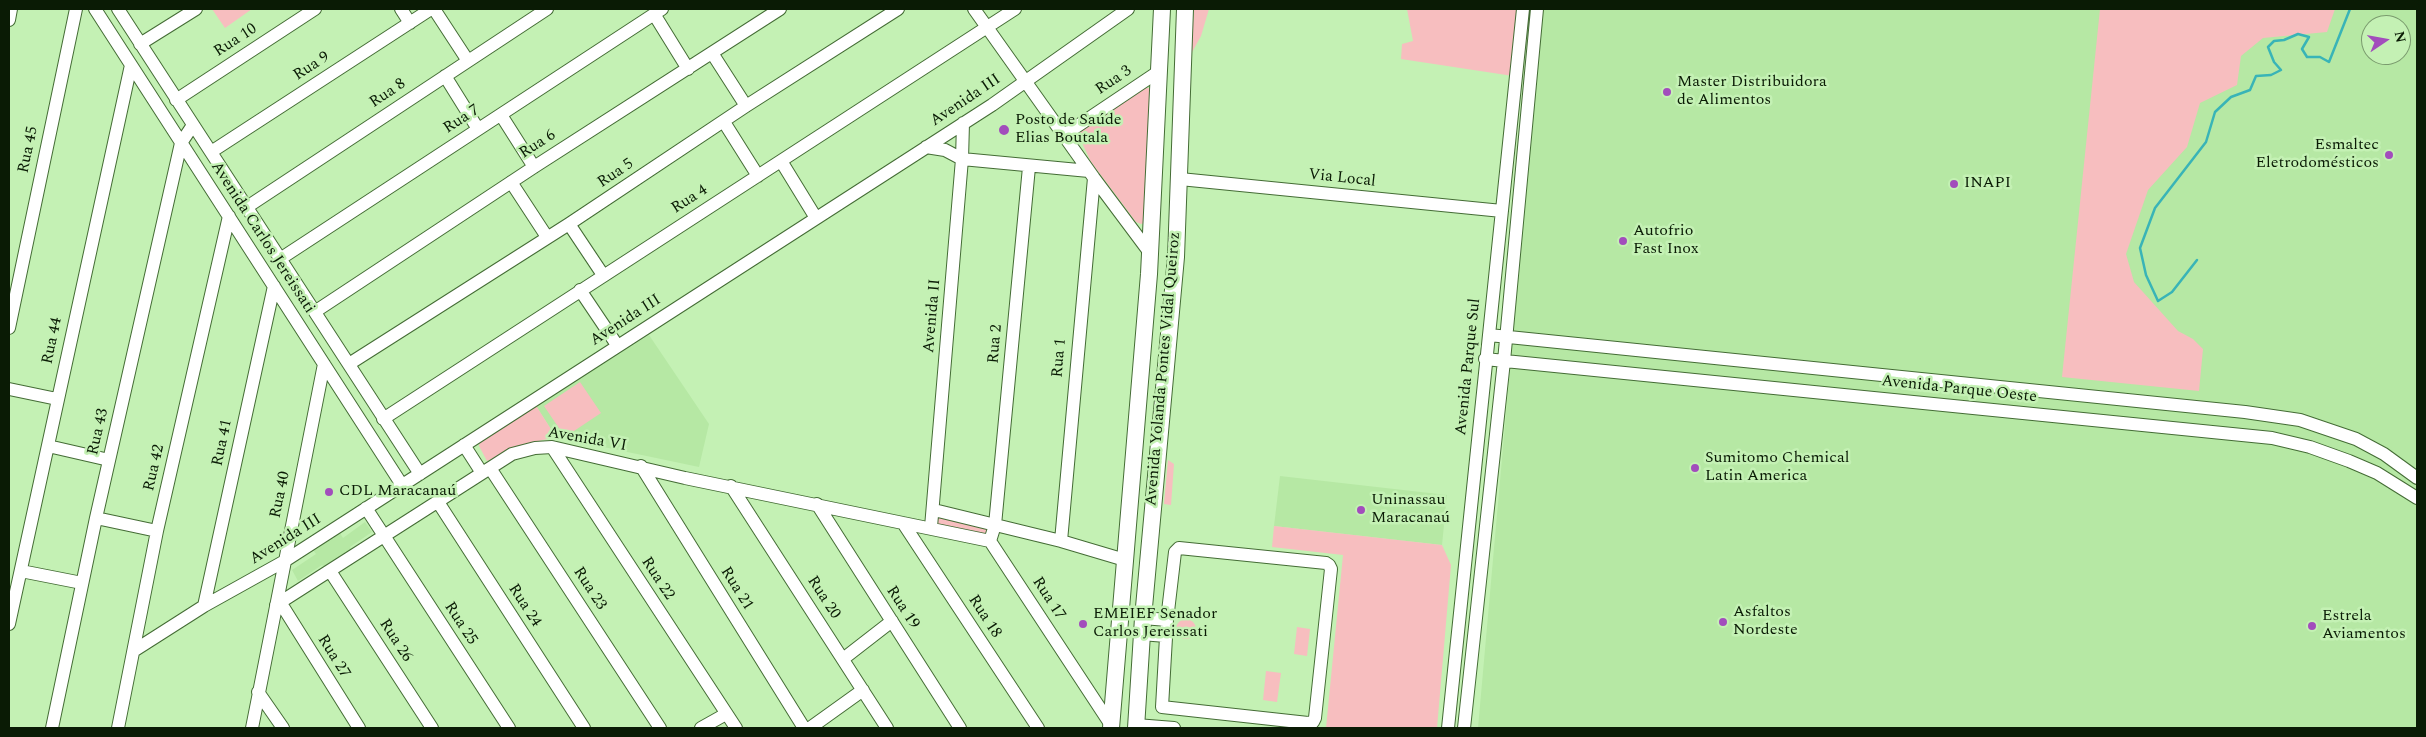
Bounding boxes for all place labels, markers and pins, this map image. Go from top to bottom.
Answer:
place label: Master Distribuidora de Alimentos [1677,73,1827,111]
marker: Master Distribuidora de Alimentos [1661,86,1673,98]
place label: Posto de Saúde Elias Boutala [1015,111,1122,149]
marker: Posto de Saúde Elias Boutala [997,123,1011,137]
place label: Esmaltec Eletrodomésticos [2255,136,2379,174]
marker: Esmaltec Eletrodomésticos [2383,149,2395,161]
place label: INAPI [1964,174,2011,194]
marker: INAPI [1948,178,1960,190]
place label: Autofrio Fast Inox [1633,222,1699,260]
marker: Autofrio Fast Inox [1617,235,1629,247]
place label: Sumitomo Chemical Latin America [1705,449,1849,487]
marker: Sumitomo Chemical Latin America [1689,462,1701,474]
place label: CDL Maracanaú [339,482,456,502]
marker: CDL Maracanaú [323,486,335,498]
place label: Uninassau Maracanaú [1371,491,1450,529]
marker: Uninassau Maracanaú [1355,504,1367,516]
place label: Asfaltos Nordeste [1733,603,1798,641]
place label: EMEIEF Senador Carlos Jereissati [1093,605,1217,643]
place label: Estrela Aviamentos [2322,607,2406,645]
marker: Asfaltos Nordeste [1717,616,1729,628]
marker: EMEIEF Senador Carlos Jereissati [1077,618,1089,630]
marker: Estrela Aviamentos [2306,620,2318,632]

